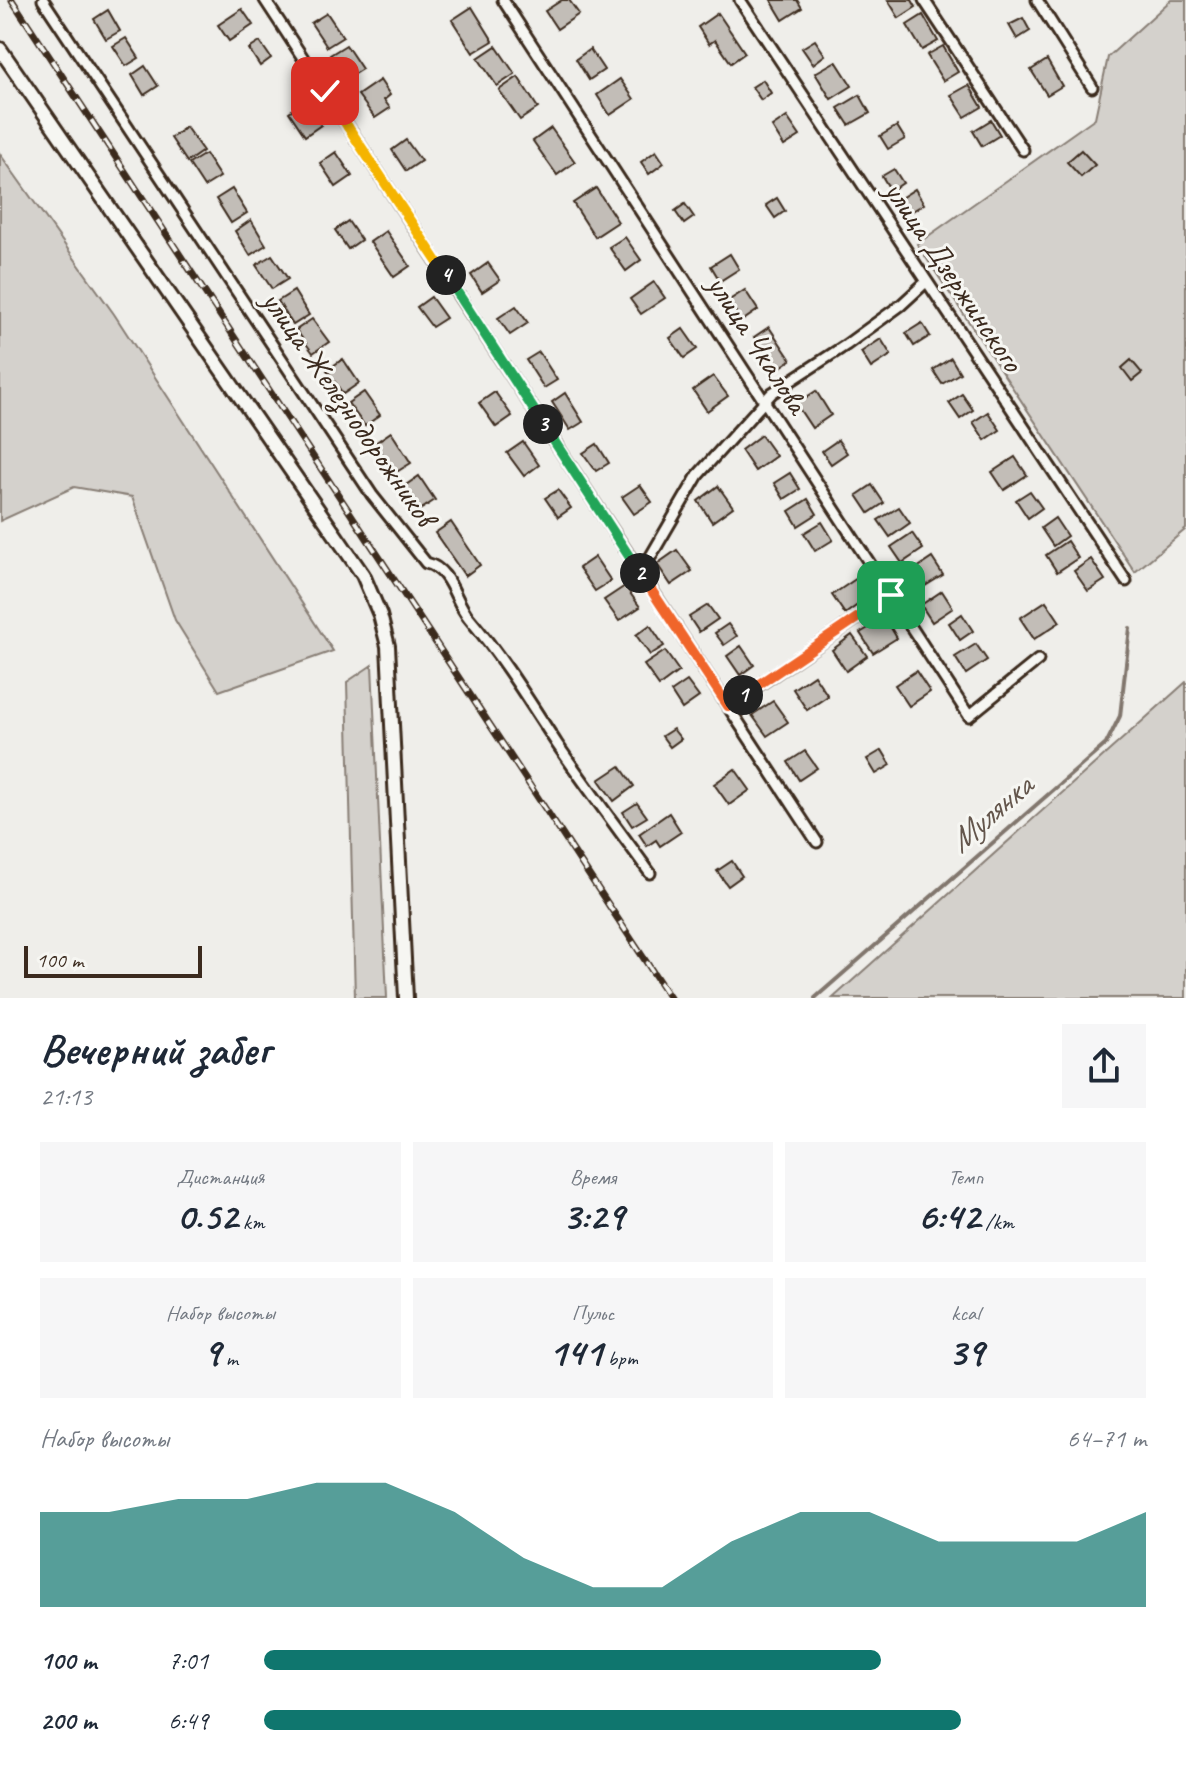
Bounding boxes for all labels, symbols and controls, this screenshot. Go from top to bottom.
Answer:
pin [291,57,359,125]
icon: check [303,69,347,113]
street label: улица Дзержинского [874,171,1034,381]
pin: 4 [426,255,466,295]
text: 4 [441,261,451,289]
street label: улица Чкалова [697,265,820,424]
street label: улица Железнодорожников [251,281,449,538]
pin: 3 [523,404,563,444]
text: 3 [538,410,548,438]
pin: 2 [620,553,660,593]
text: 2 [635,559,645,587]
pin [857,561,925,629]
icon: arrive [869,573,913,617]
pin: 1 [723,675,763,715]
text: 1 [738,681,748,709]
water label: Мулянка [939,762,1044,861]
scale bar [24,942,202,978]
text: 100 m [36,946,83,974]
text: Вечерний забег [40,1022,270,1077]
button: share [1062,1024,1146,1108]
text: 21:13 [40,1080,92,1113]
text: Дистанция [176,1163,264,1191]
text: Время [570,1163,616,1191]
text: Темп [948,1163,983,1191]
text: 0.52 [176,1191,238,1241]
text: 3:29 [562,1191,624,1241]
text: 6:42 [917,1191,980,1241]
text: km [238,1208,264,1236]
text: /km [980,1208,1014,1236]
text: Набор высоты [166,1299,275,1327]
text: Пульс [572,1299,614,1327]
text: kcal [951,1299,980,1327]
text: 9 [203,1327,220,1377]
text: 141 [548,1327,602,1377]
text: 39 [948,1327,983,1377]
text: m [220,1344,238,1372]
text: bpm [602,1344,638,1372]
text: Набор высоты [40,1422,169,1455]
text: 64–71 m [1067,1422,1146,1455]
text: 100 m [40,1644,96,1677]
text: 7:01 [168,1644,208,1677]
text: 200 m [40,1704,96,1737]
text: 6:49 [168,1704,208,1737]

